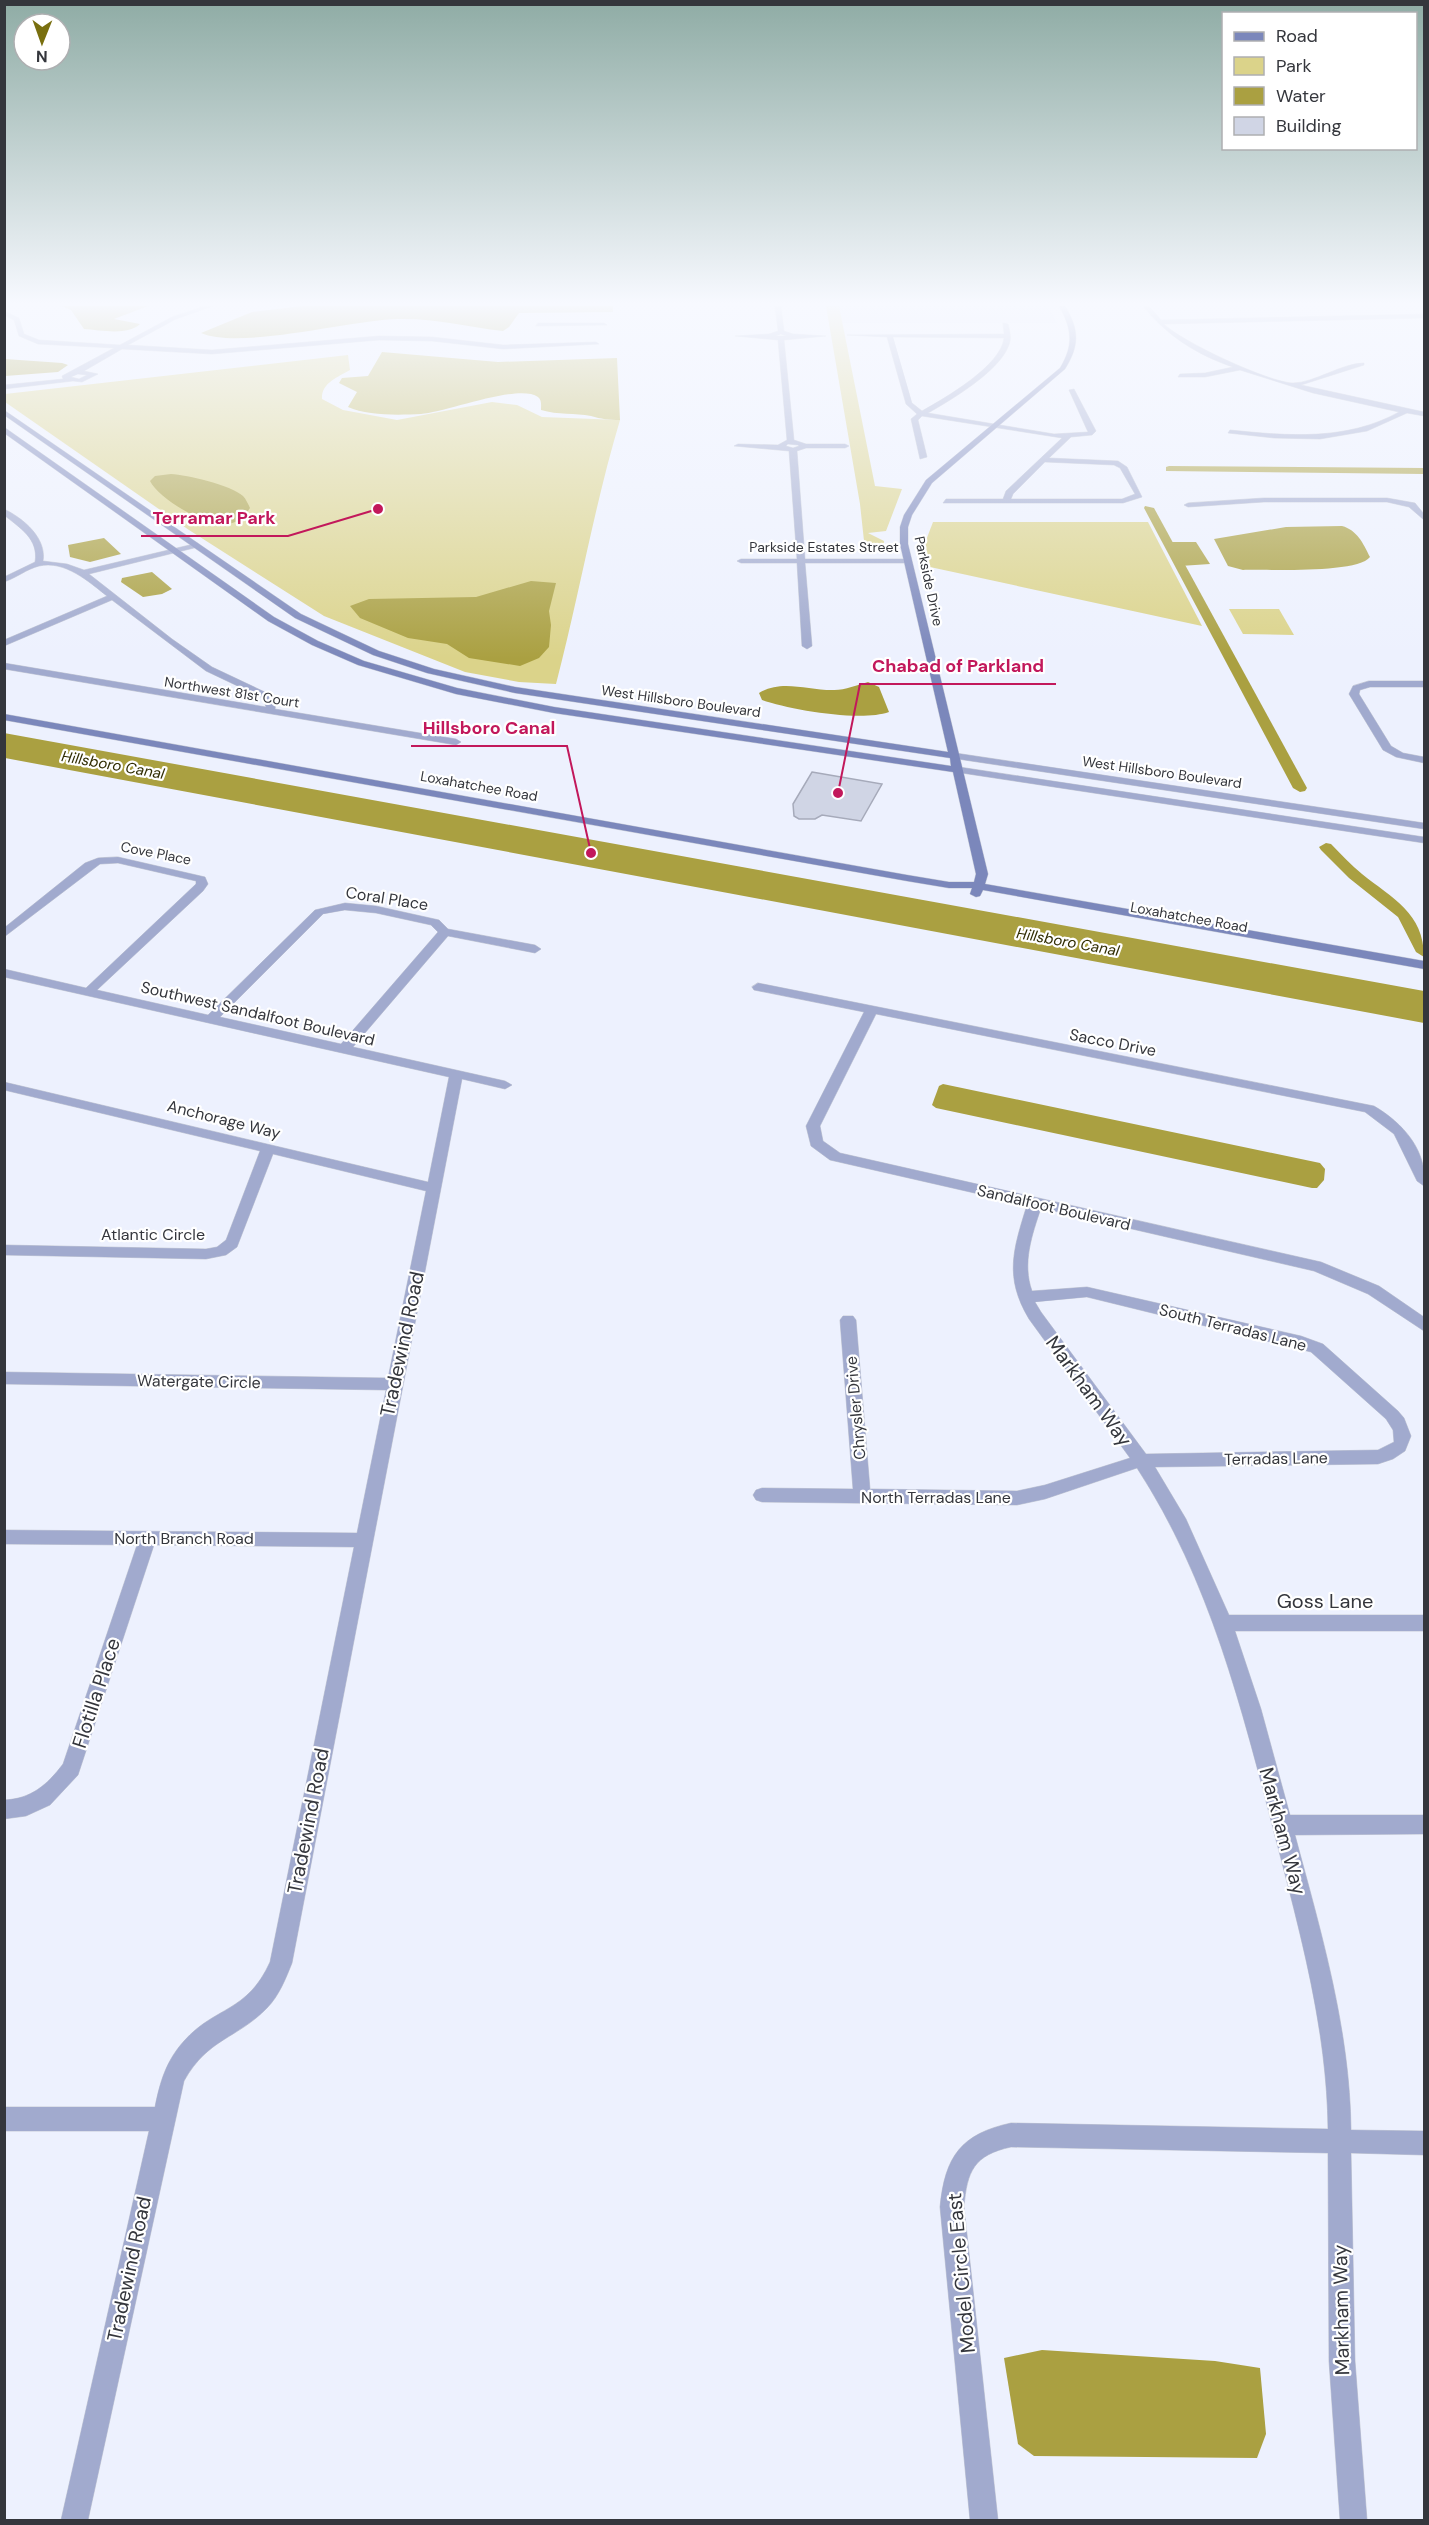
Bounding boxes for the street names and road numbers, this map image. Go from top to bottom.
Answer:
street label: Parkside Drive [911,535,947,628]
street label: Parkside Estates Street [749,538,899,556]
street label: Northwest 81st Court [163,672,301,712]
street label: West Hillsboro Boulevard [600,681,762,721]
street label: West Hillsboro Boulevard [1081,752,1243,792]
street label: Loxahatchee Road [419,767,539,805]
street label: Cove Place [119,837,193,869]
street label: Coral Place [344,882,430,915]
street label: Loxahatchee Road [1129,898,1249,936]
street label: Southwest Sandalfoot Boulevard [139,976,377,1051]
street label: Sacco Drive [1068,1024,1158,1061]
street label: Anchorage Way [165,1095,283,1144]
street label: Sandalfoot Boulevard [975,1180,1133,1235]
street label: Atlantic Circle [101,1224,205,1245]
street label: Tradewind Road [374,1269,430,1419]
street label: South Terradas Lane [1157,1299,1309,1356]
street label: Markham Way [1040,1330,1138,1452]
street label: Chrysler Drive [841,1355,870,1461]
street label: Watergate Circle [137,1370,261,1393]
street label: Terradas Lane [1224,1447,1328,1470]
street label: North Terradas Lane [861,1487,1011,1508]
street label: North Branch Road [114,1528,254,1549]
street label: Goss Lane [1277,1588,1373,1614]
street label: Flotilla Place [66,1635,126,1751]
street label: Tradewind Road [281,1746,335,1896]
street label: Markham Way [1254,1764,1312,1898]
street label: Model Circle East [941,2192,981,2354]
street label: Tradewind Road [101,2194,157,2344]
street label: Markham Way [1327,2244,1355,2376]

